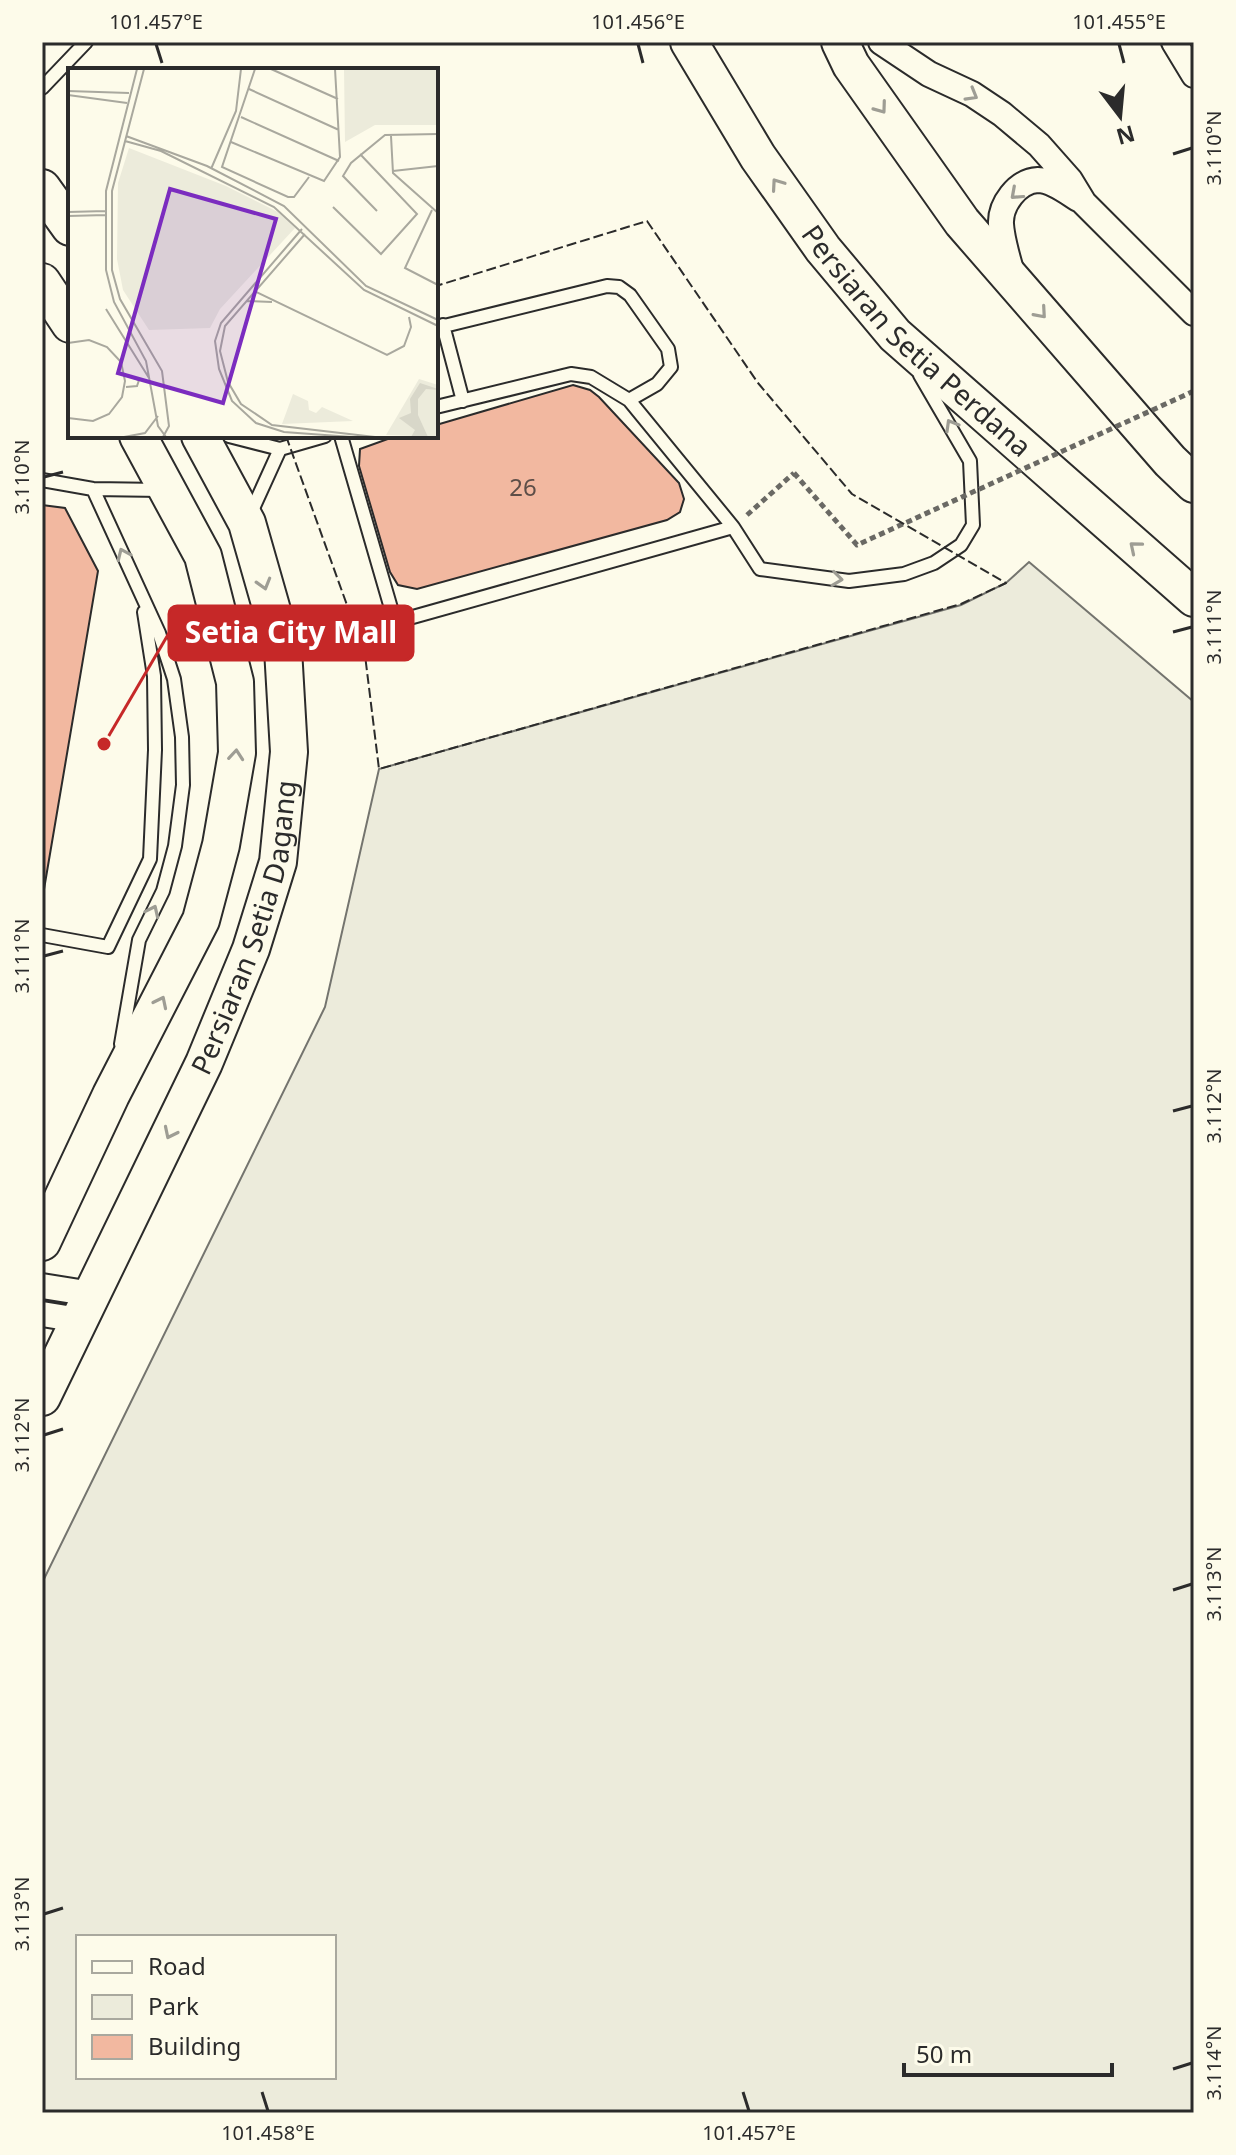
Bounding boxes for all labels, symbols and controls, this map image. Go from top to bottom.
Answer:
text: 101.457°E [109,8,203,35]
text: 101.456°E [591,8,685,35]
text: 101.455°E [1072,8,1166,35]
inset map [68,68,438,438]
north arrow [1080,76,1160,156]
one-way arrow [963,85,978,101]
one-way arrow [871,99,886,114]
text: 3.110°N [1200,111,1227,185]
text: N [1113,119,1139,153]
one-way arrow [772,178,787,192]
one-way arrow [1010,184,1025,198]
street label: Persiaran Setia Perdana [794,217,1040,465]
one-way arrow [1032,303,1046,318]
one-way arrow [945,420,961,434]
text: 3.110°N [8,440,35,514]
house number: 26 [509,470,537,503]
one-way arrow [1129,542,1144,557]
one-way arrow [117,548,133,562]
one-way arrow [831,571,844,588]
one-way arrow [255,577,271,591]
text: 3.111°N [1200,590,1227,664]
callout: Setia City Mall [169,606,413,660]
text: Setia City Mall [185,611,397,652]
one-way arrow [227,748,244,761]
street label: Persiaran Setia Dagang [181,778,304,1081]
one-way arrow [143,905,159,919]
text: 3.111°N [8,919,35,993]
one-way arrow [151,995,167,1010]
text: 3.112°N [1200,1069,1227,1143]
one-way arrow [164,1125,180,1140]
text: 3.112°N [8,1398,35,1472]
text: 3.113°N [1200,1547,1227,1621]
text: 3.113°N [8,1877,35,1951]
legend [76,1935,336,2079]
text: Road [148,1949,206,1982]
text: Park [148,1989,199,2022]
text: 3.114°N [1200,2026,1227,2100]
scale bar [904,2027,1112,2077]
text: Building [148,2029,241,2062]
text: 50 m [916,2037,972,2070]
text: 101.458°E [221,2119,315,2146]
text: 101.457°E [702,2119,796,2146]

